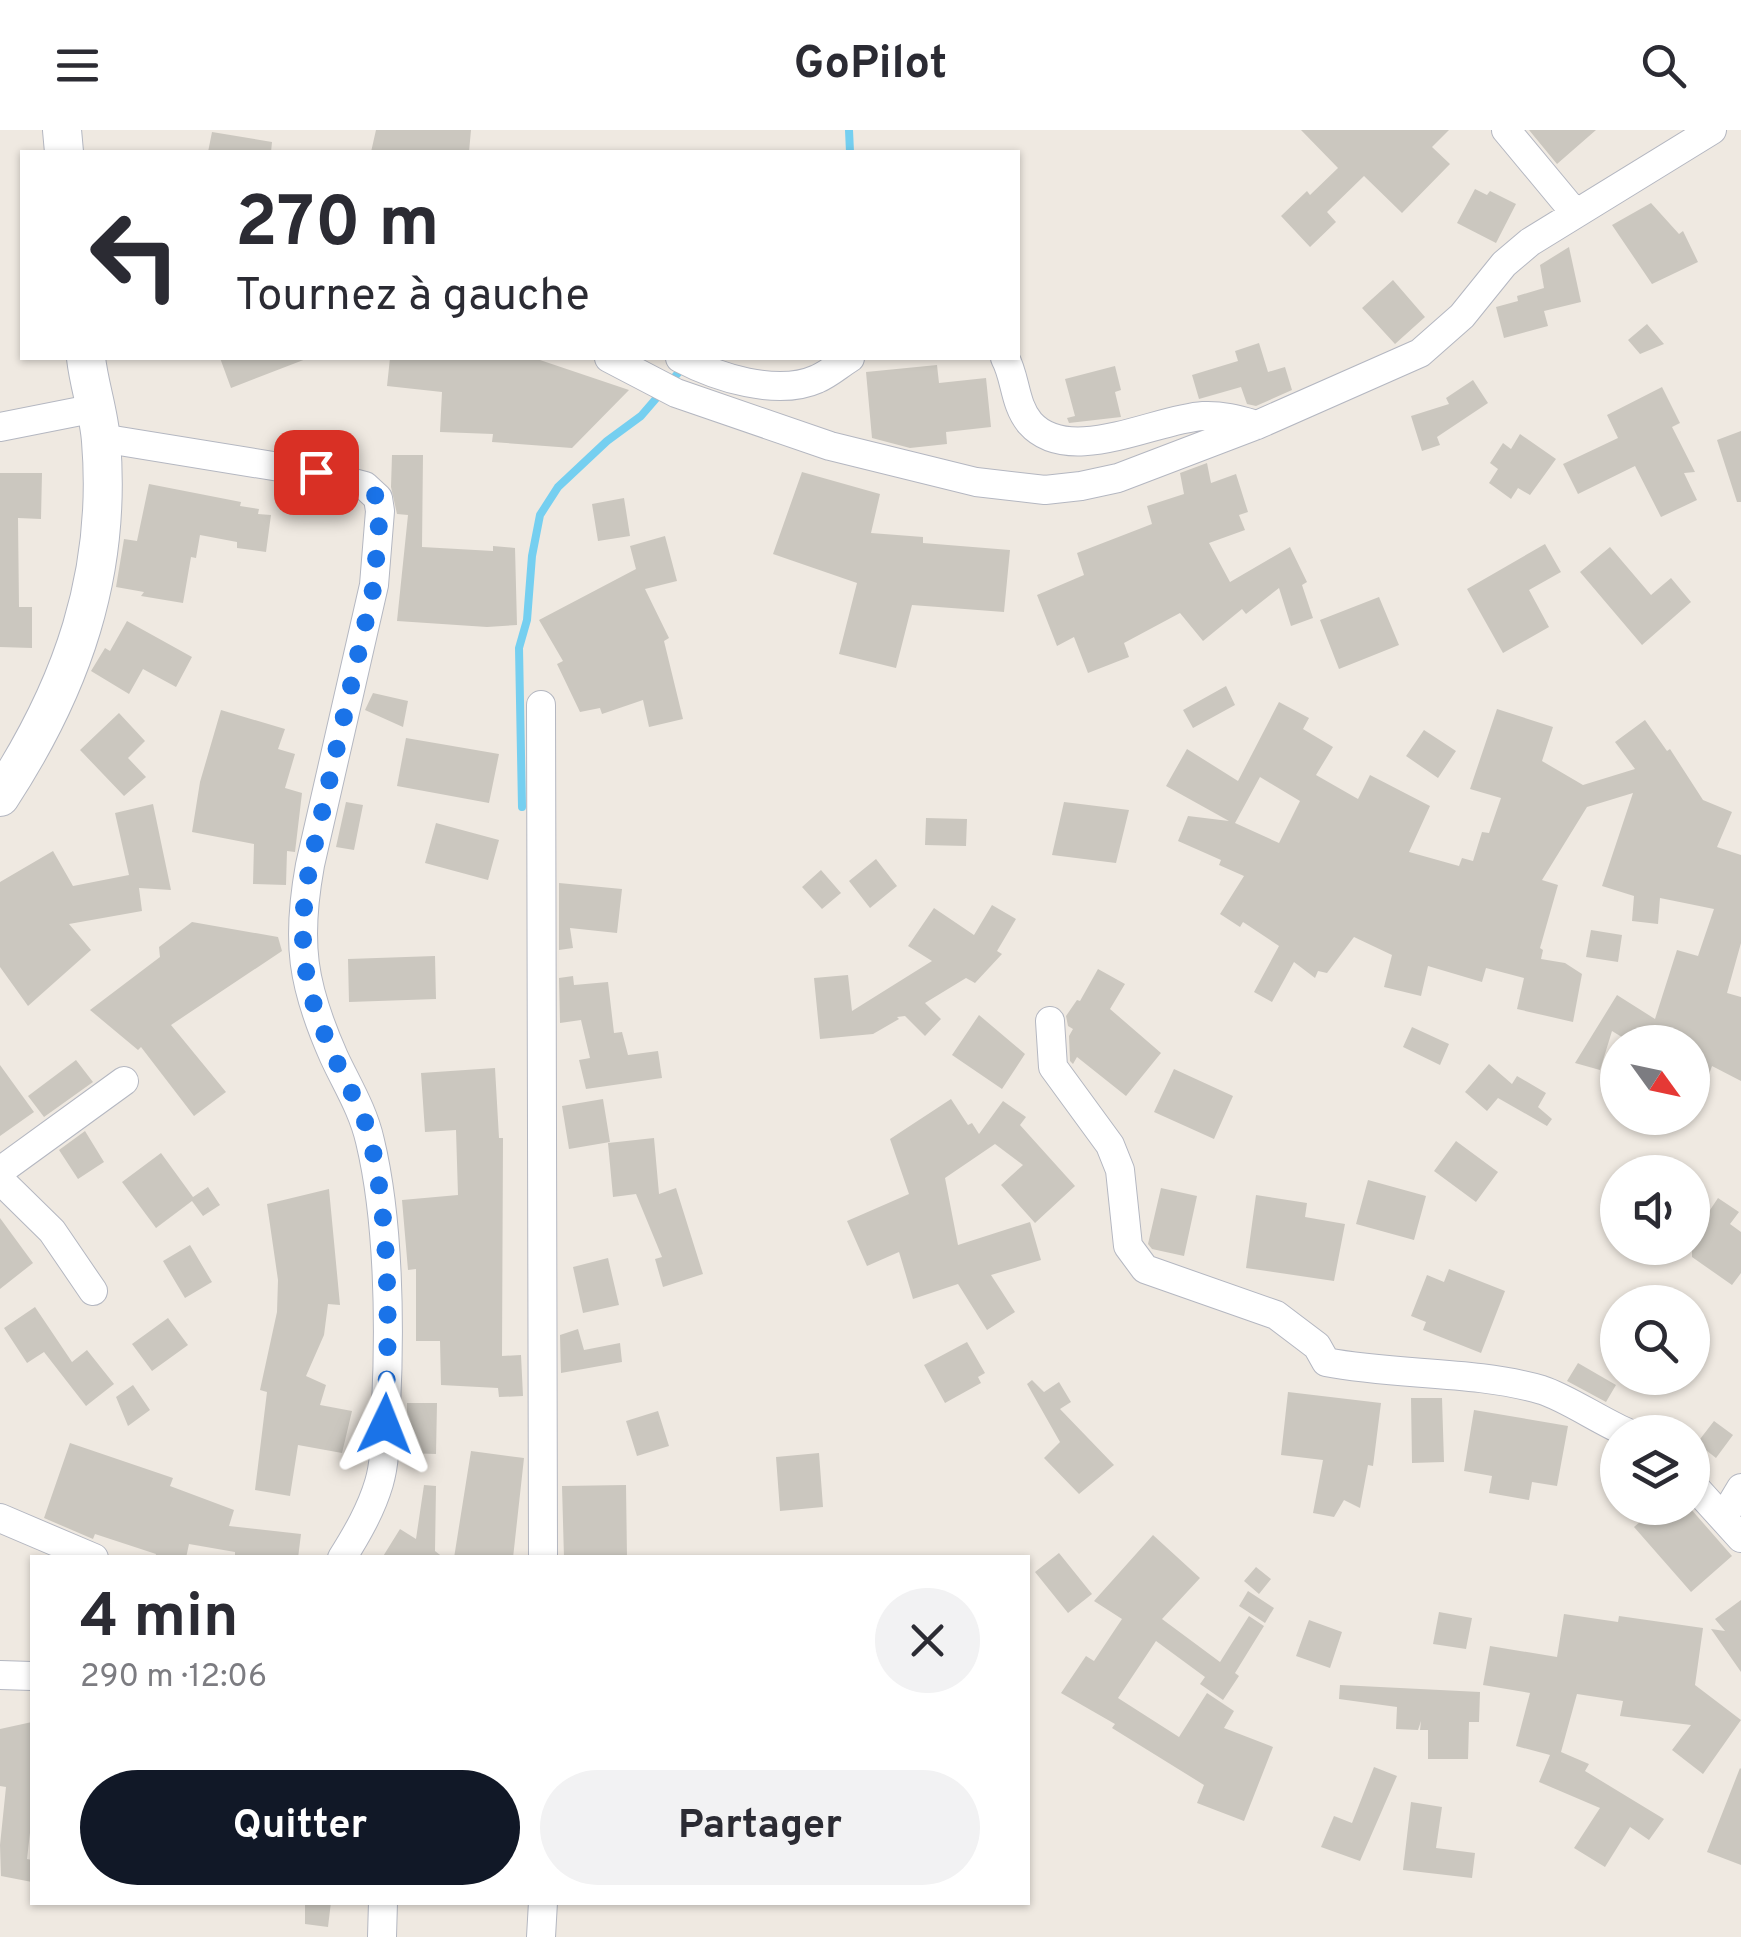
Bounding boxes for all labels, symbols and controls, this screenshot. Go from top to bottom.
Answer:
text: GoPilot [794,37,947,94]
icon: menu [50,38,105,93]
icon: search [1636,38,1691,93]
text: 270 m [235,182,440,271]
icon: left [70,190,200,320]
text: Tournez à gauche [235,269,590,326]
pin [274,430,359,515]
icon: arrive [289,445,344,500]
north arrow [1600,1025,1710,1135]
map controls [1600,1025,1710,1525]
button: sound [1600,1155,1710,1265]
button: search [1600,1285,1710,1395]
position arrow [333,1372,437,1476]
button: layers [1600,1415,1710,1525]
text: 4 min [80,1582,239,1658]
button: close [875,1588,980,1693]
text: 290 m · 12:06 [80,1658,267,1698]
button: Quitter [80,1770,520,1885]
button: Partager [540,1770,980,1885]

